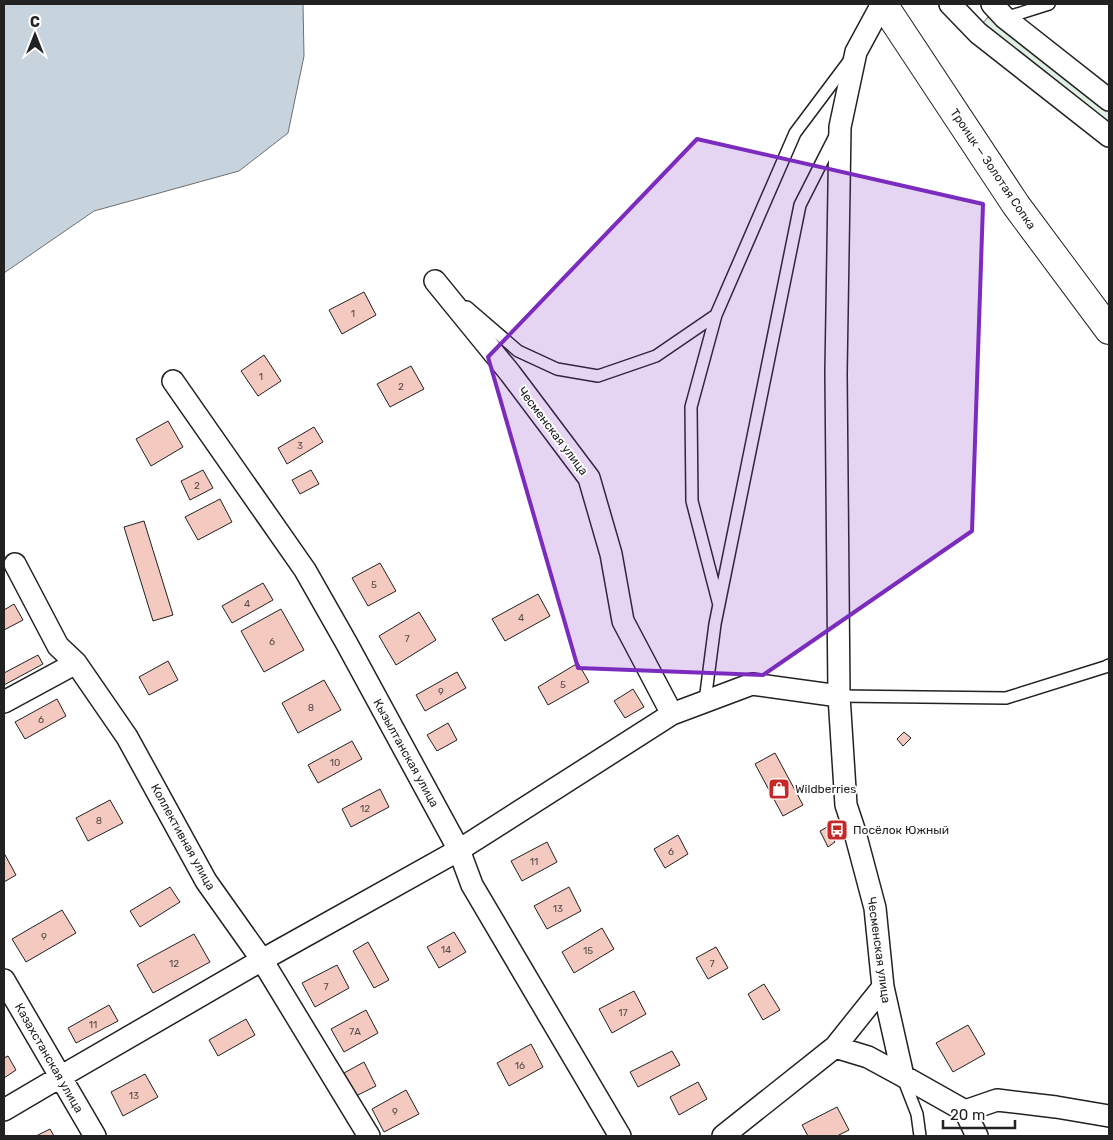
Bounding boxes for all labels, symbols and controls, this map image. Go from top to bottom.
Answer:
north arrow [10,10,60,60]
text: С [30,14,40,31]
street label: Троицк — Золотая Сопка [947,106,1039,232]
house number: 1 [351,308,355,320]
house number: 1 [259,371,263,383]
house number: 2 [398,381,404,393]
street label: Чесменская улица [515,384,591,478]
house number: 3 [297,440,303,452]
house number: 2 [194,480,200,492]
house number: 5 [371,579,377,591]
house number: 4 [244,598,250,610]
house number: 4 [518,612,524,624]
house number: 7 [404,633,410,645]
house number: 6 [269,636,275,648]
house number: 5 [560,679,566,691]
house number: 9 [438,686,444,698]
street label: Кызылтанская улица [370,696,442,810]
house number: 8 [308,702,314,714]
house number: 6 [38,714,44,726]
house number: 10 [330,757,340,769]
shop icon: Wildberries [767,777,791,801]
street label: Коллективная улица [148,781,218,893]
place label: Wildberries [795,782,856,796]
house number: 12 [360,803,370,815]
house number: 8 [96,815,102,827]
bus stop icon: Посёлок Южный [825,818,849,842]
place label: Посёлок Южный [853,823,949,837]
house number: 6 [668,846,674,858]
house number: 11 [530,856,538,868]
street label: Чесменская улица [865,896,893,1004]
house number: 13 [553,903,563,915]
house number: 9 [41,931,47,943]
house number: 14 [441,944,451,956]
house number: 15 [583,945,593,957]
house number: 12 [169,958,179,970]
house number: 7 [709,958,715,970]
house number: 7 [323,981,329,993]
street label: Казахстанская улица [12,1001,86,1115]
house number: 17 [618,1007,628,1019]
house number: 11 [89,1019,97,1031]
house number: 7А [349,1026,361,1038]
house number: 16 [515,1060,525,1072]
house number: 13 [129,1090,139,1102]
scale bar [943,1098,1016,1130]
house number: 9 [392,1106,398,1118]
text: 20 m [950,1106,985,1124]

